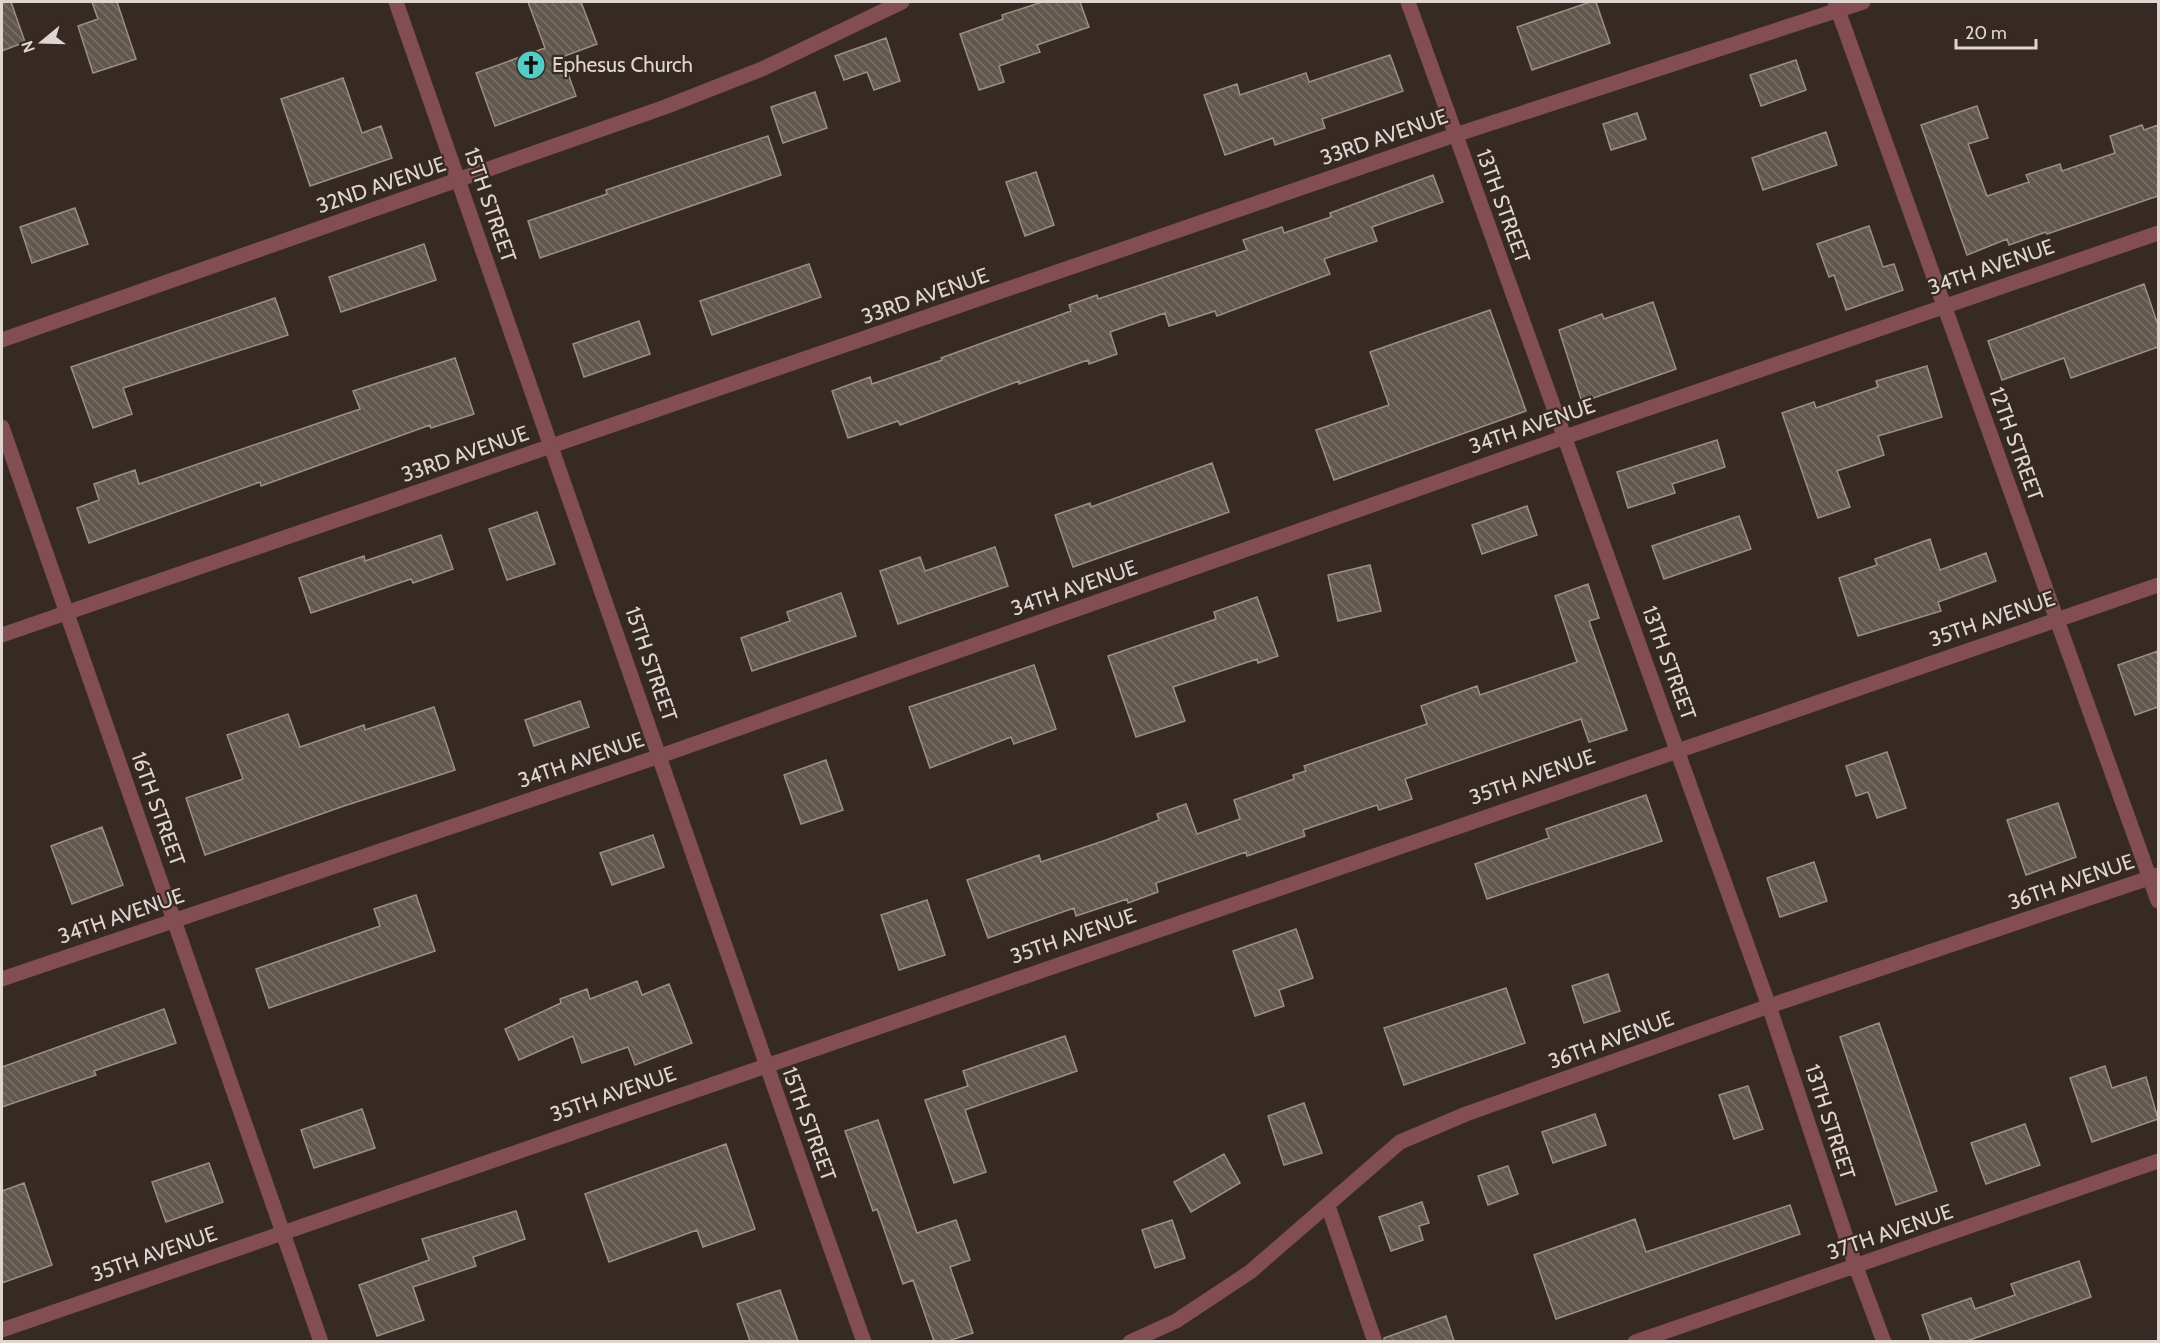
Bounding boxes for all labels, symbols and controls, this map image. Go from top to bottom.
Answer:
north arrow [12,12,72,72]
scale bar [1956,12,2036,50]
text: 20 m [1965,22,2007,44]
text: N [17,38,39,55]
church icon: Ephesus Church [515,49,547,81]
place label: Ephesus Church [552,52,693,77]
street label: 33RD AVENUE [1317,103,1451,170]
street label: 15TH STREET [459,144,522,265]
street label: 13TH STREET [1471,145,1536,266]
street label: 32ND AVENUE [313,151,449,218]
street label: 34TH AVENUE [1924,233,2057,300]
street label: 33RD AVENUE [858,262,992,329]
street label: 12TH STREET [1984,384,2049,504]
street label: 34TH AVENUE [1465,392,1598,459]
street label: 33RD AVENUE [398,420,532,487]
street label: 34TH AVENUE [1007,554,1140,621]
street label: 35TH AVENUE [1926,585,2058,652]
street label: 13TH STREET [1637,602,1702,723]
street label: 15TH STREET [620,603,683,724]
street label: 34TH AVENUE [514,726,647,793]
street label: 35TH AVENUE [1466,743,1598,810]
street label: 16TH STREET [126,748,191,869]
street label: 36TH AVENUE [2005,848,2137,915]
street label: 34TH AVENUE [54,882,187,949]
street label: 35TH AVENUE [1007,902,1139,969]
street label: 36TH AVENUE [1545,1005,1677,1074]
street label: 35TH AVENUE [547,1060,679,1127]
street label: 13TH STREET [1800,1061,1861,1183]
street label: 15TH STREET [777,1063,842,1184]
street label: 37TH AVENUE [1824,1198,1956,1265]
street label: 35TH AVENUE [88,1220,220,1287]

